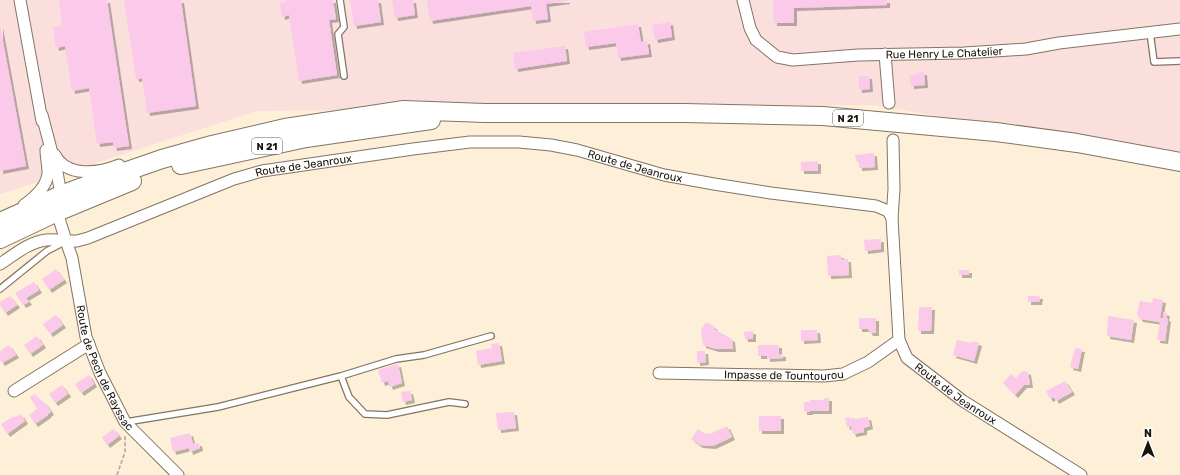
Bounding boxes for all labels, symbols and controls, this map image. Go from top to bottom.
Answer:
street label: Rue Henry Le Chatelier [885,44,1004,61]
road number: N 21 [833,110,863,126]
road number: N 21 [252,138,282,154]
street label: Route de Jeanroux [586,147,683,185]
street label: Route de Jeanroux [254,152,353,180]
street label: Route de Pech de Rayssac [73,304,136,434]
street label: Route de Jeanroux [912,360,999,427]
street label: Impasse de Tountourou [724,368,845,383]
north arrow [1128,423,1168,463]
text: N [1144,427,1152,440]

